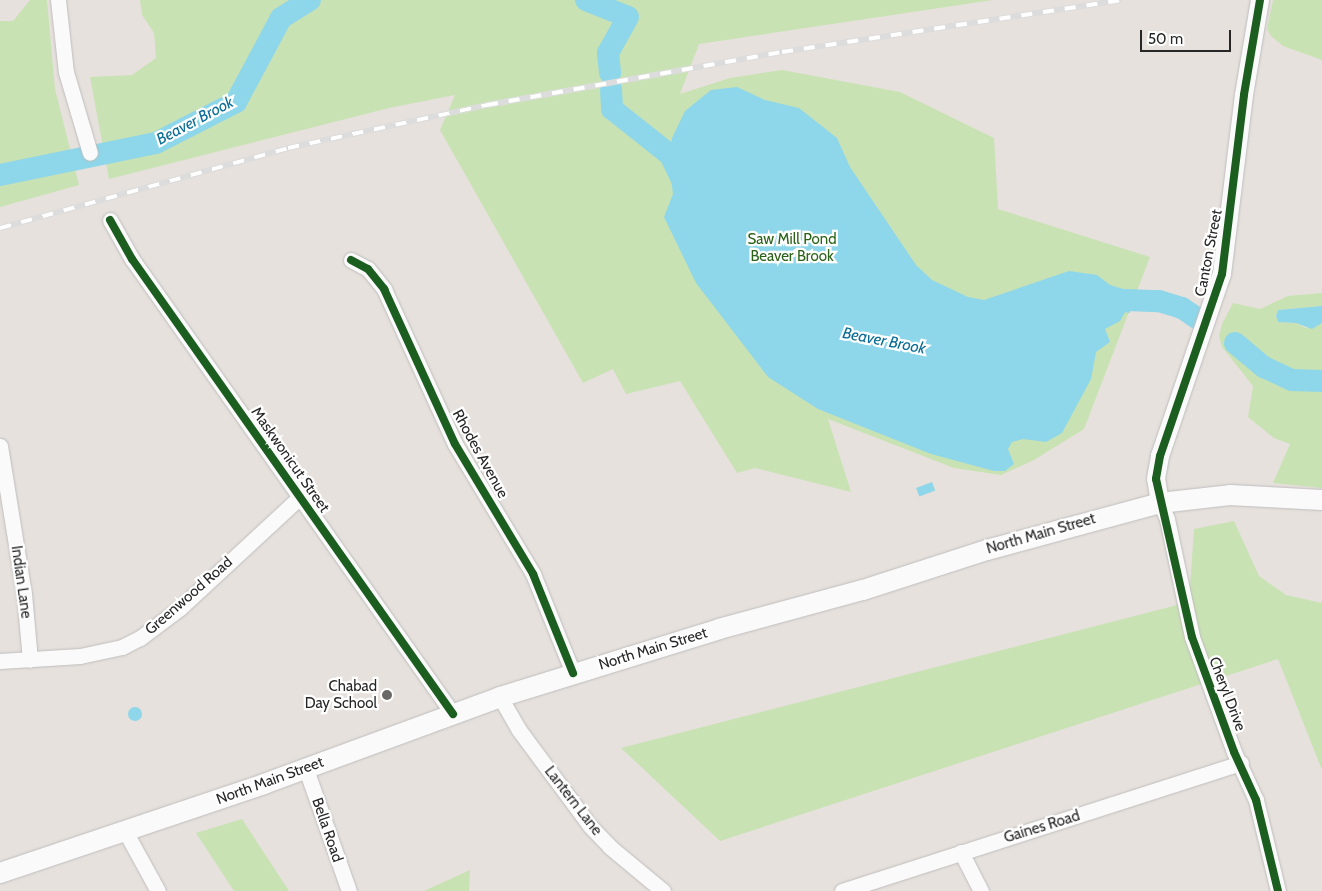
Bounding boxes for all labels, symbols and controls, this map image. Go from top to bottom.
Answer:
scale bar [1142,20,1233,52]
text: 50 m [1148,30,1183,48]
water label: Beaver Brook [153,93,237,149]
street label: Canton Street [1192,208,1226,298]
park label: Saw Mill Pond Beaver Brook [747,230,837,265]
water label: Beaver Brook [841,324,927,358]
street label: Maskwonicut Street [247,404,333,516]
street label: Rhodes Avenue [448,407,512,501]
street label: North Main Street [984,510,1098,558]
street label: Indian Lane [7,544,35,620]
street label: Greenwood Road [142,553,236,639]
street label: North Main Street [596,624,710,674]
street label: Cheryl Drive [1205,654,1249,734]
place label: Chabad Day School [305,677,377,712]
marker: Chabad Day School [381,689,393,701]
street label: North Main Street [214,753,326,809]
street label: Lantern Lane [540,763,606,839]
street label: Bella Road [308,795,346,865]
street label: Gaines Road [1002,807,1082,847]

